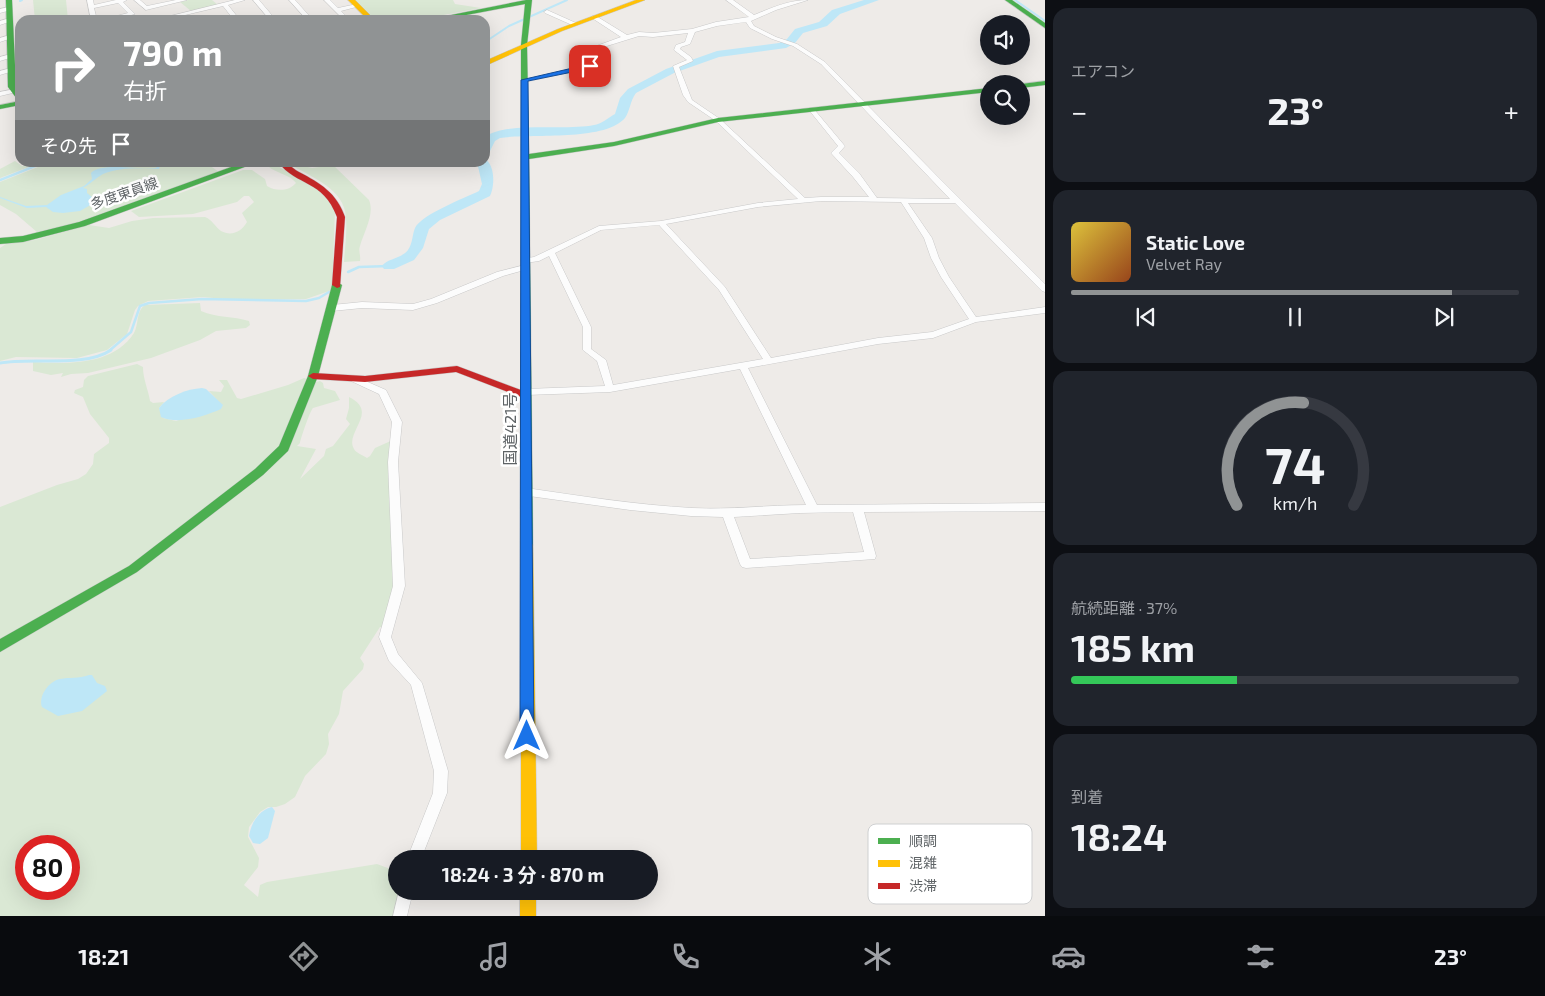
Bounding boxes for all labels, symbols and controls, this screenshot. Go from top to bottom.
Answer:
map controls [980,15,1030,125]
button: sound [980,15,1030,65]
text: 790 m [123,31,223,73]
icon: right [40,35,105,100]
pin [569,45,611,87]
icon: arrive [576,52,604,80]
text: エアコン [1071,61,1135,80]
button: search [980,75,1030,125]
text: 右折 [123,77,167,103]
text: 23° [1267,87,1324,133]
text: − [1071,94,1087,128]
text: + [1504,94,1519,128]
icon: arrive [107,130,135,158]
text: その先 [40,134,97,157]
street label: 多度東員線 [88,174,160,212]
text: Static Love [1146,231,1245,254]
text: Velvet Ray [1146,254,1222,273]
icon: previous [1132,303,1160,331]
icon: pause [1281,303,1309,331]
icon: next [1430,303,1458,331]
street label: 国道421号 [500,392,519,466]
text: 74 [1265,432,1325,494]
text: km/h [1273,492,1317,514]
text: 航続距離 · 37% [1071,598,1177,617]
text: 185 km [1071,624,1195,670]
position arrow [500,709,552,761]
text: 到着 [1071,787,1103,806]
text: 18:24 [1071,813,1167,859]
legend [868,824,1032,904]
text: 順調 [909,832,937,849]
speed limit sign: 80 [15,835,80,900]
text: 混雑 [909,854,937,871]
text: 18:24 · 3 分 · 870 m [442,863,604,886]
text: 渋滞 [909,877,937,894]
icon: directions [286,939,321,974]
icon: music [477,939,512,974]
icon: phone [668,939,703,974]
icon: climate [860,939,895,974]
icon: car [1051,939,1086,974]
icon: filters [1243,939,1278,974]
text: 18:21 [78,943,129,969]
text: 23° [1434,943,1467,969]

